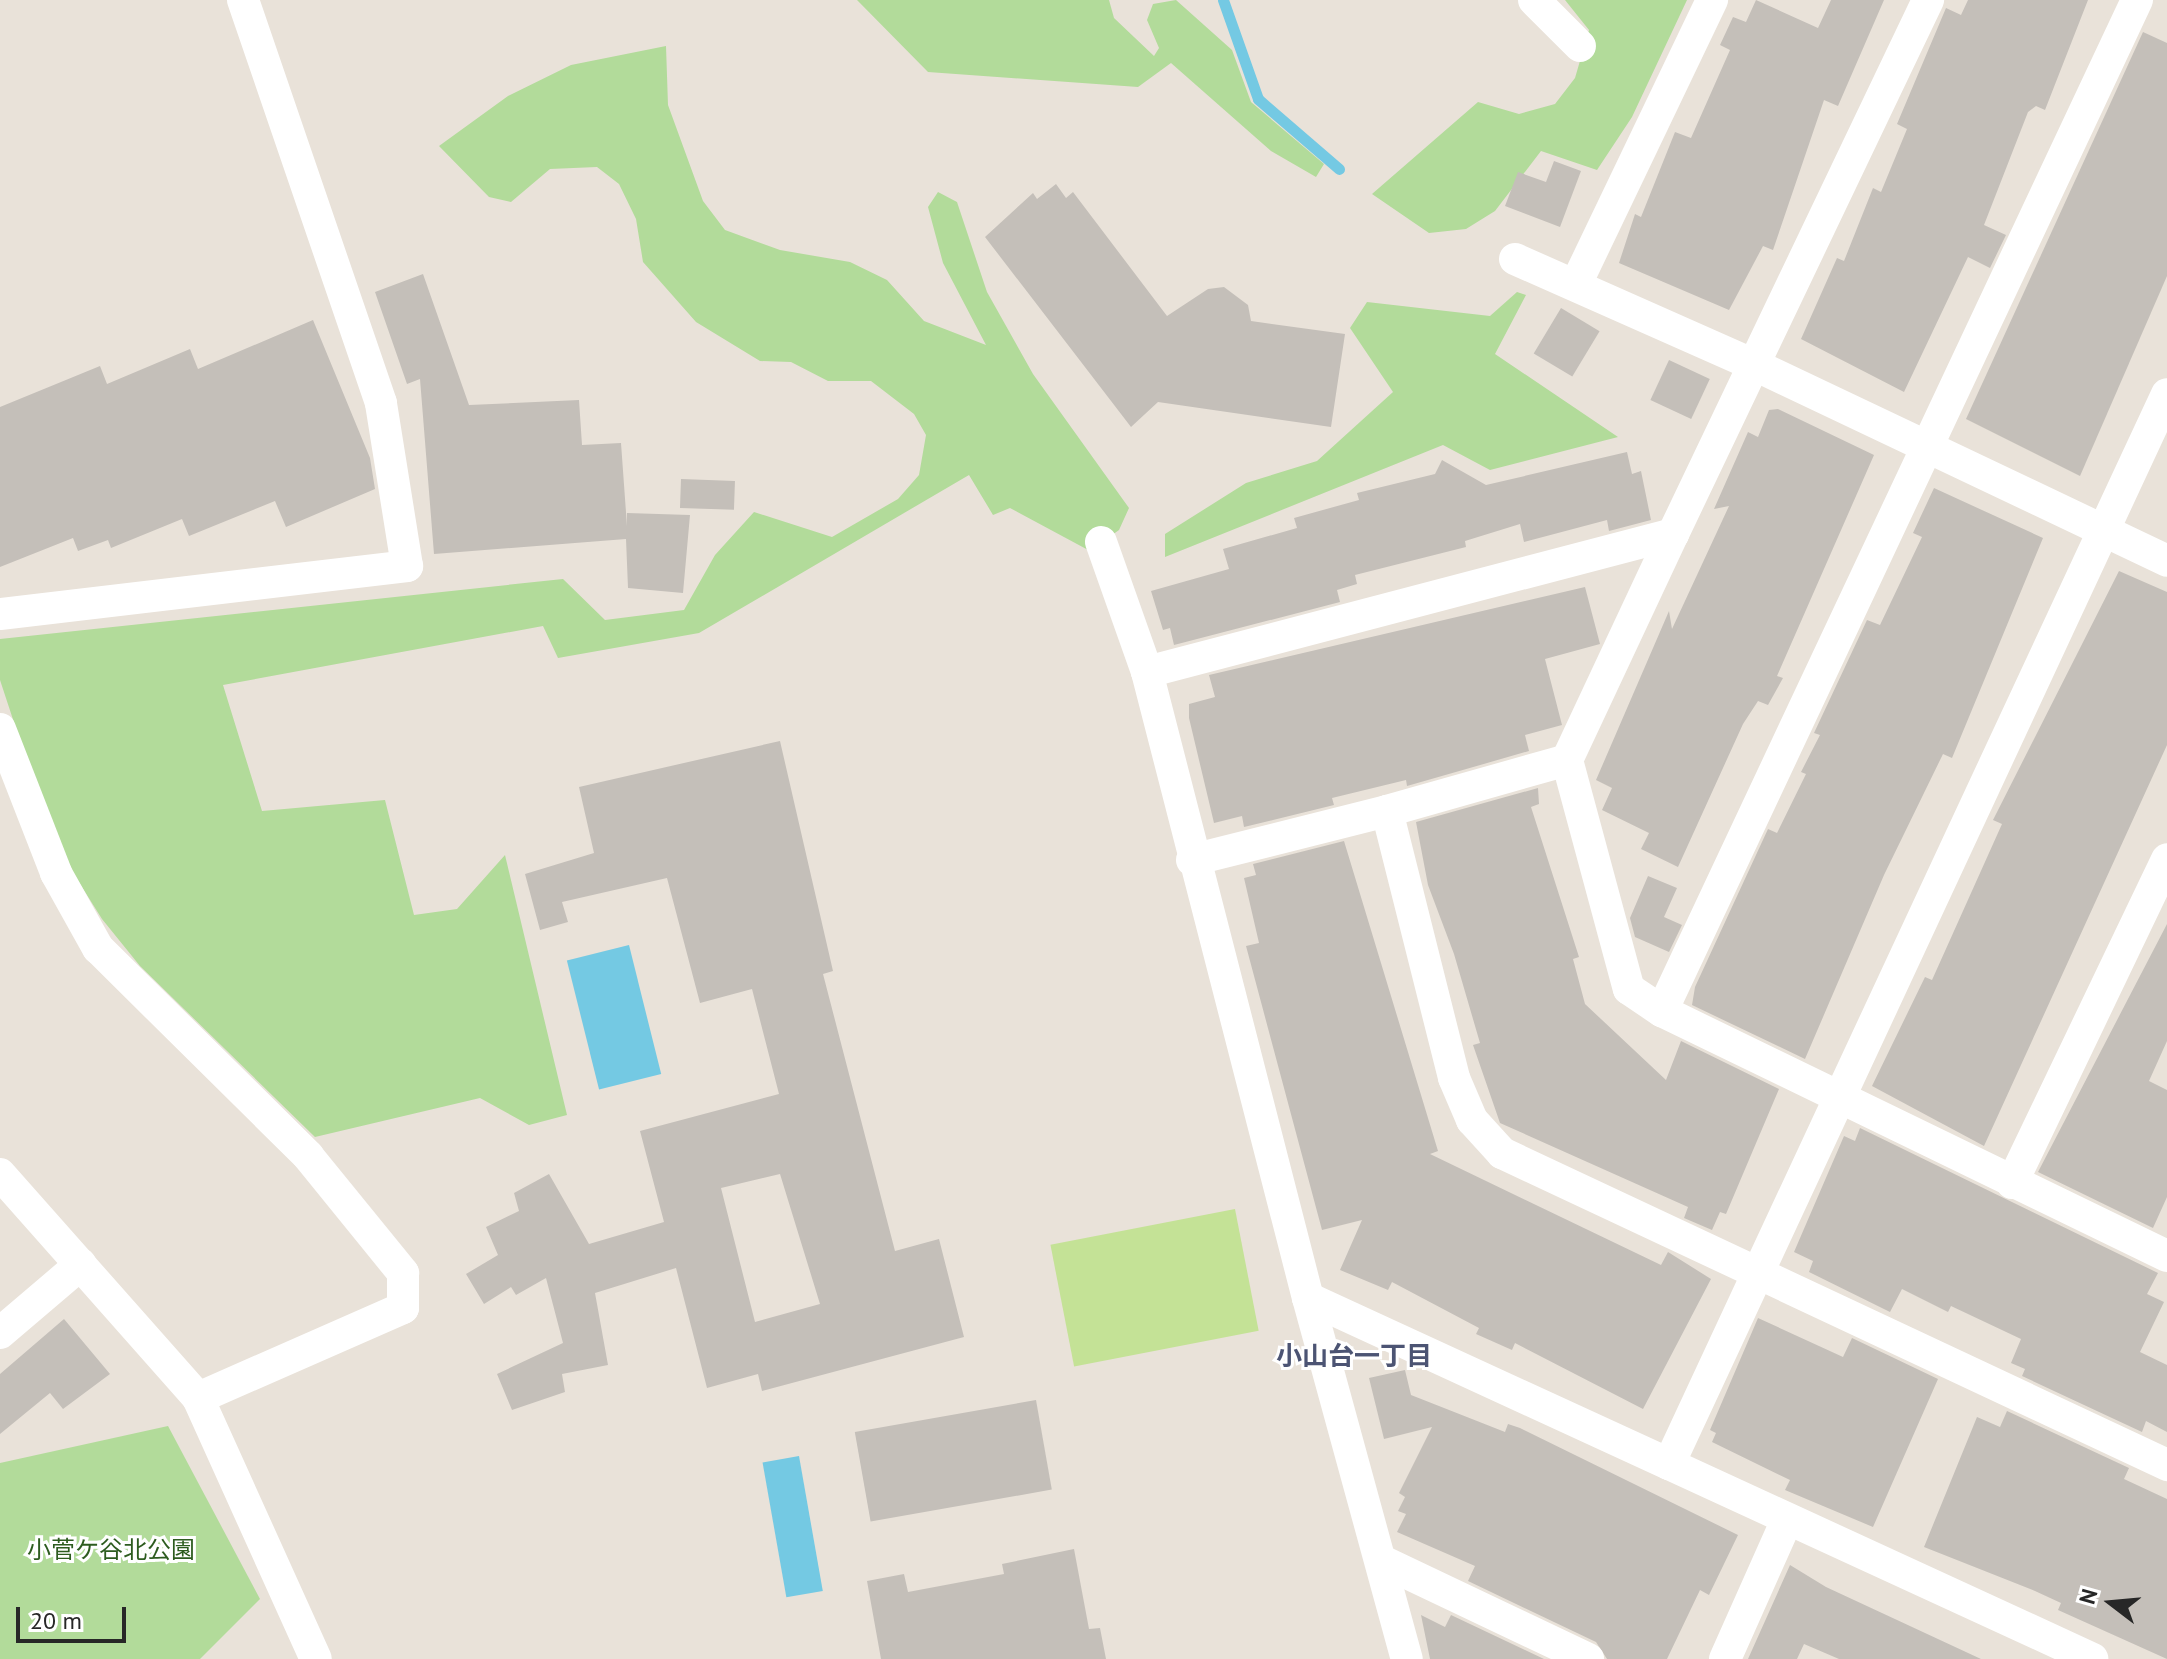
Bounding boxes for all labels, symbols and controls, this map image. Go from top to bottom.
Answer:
district label: 小山台一丁目 [1276,1340,1432,1372]
park label: 小菅ケ谷北公園 [27,1536,195,1564]
north arrow [2071,1563,2151,1643]
text: N [2072,1586,2103,1607]
scale bar [20,1591,130,1641]
text: 20 m [30,1605,82,1636]

